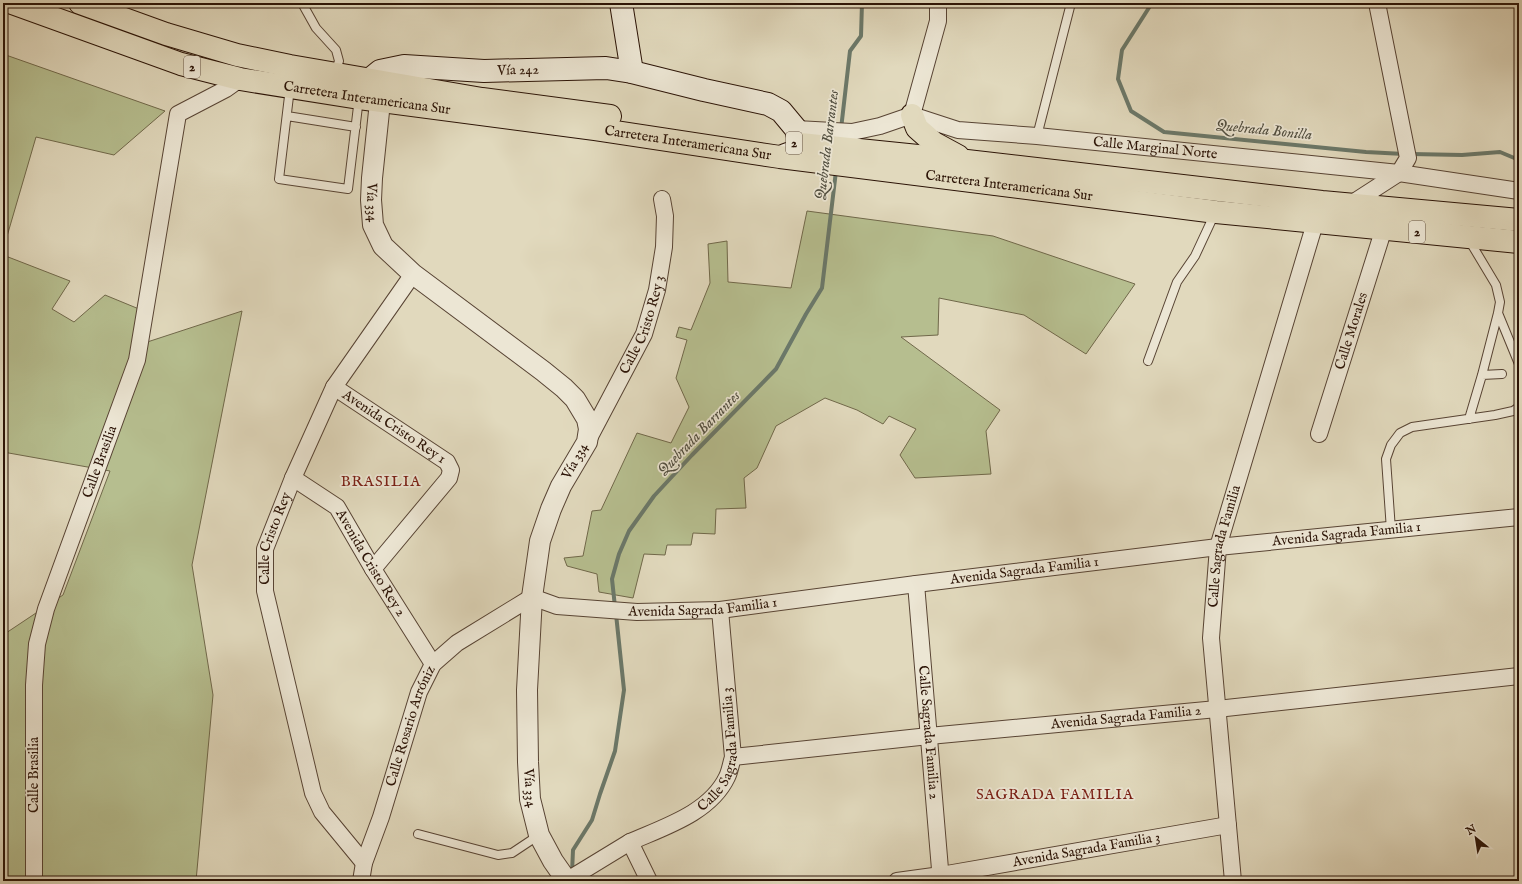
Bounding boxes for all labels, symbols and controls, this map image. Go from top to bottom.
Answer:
road number: 2 [184,56,200,78]
street label: Vía 242 [496,61,540,80]
street label: Carretera Interamericana Sur [282,77,452,119]
water label: Quebrada Barrantes [811,88,843,201]
water label: Quebrada Bonilla [1215,116,1313,145]
street label: Carretera Interamericana Sur [603,122,773,165]
road number: 2 [786,132,802,154]
street label: Calle Marginal Norte [1092,133,1219,163]
street label: Carretera Interamericana Sur [924,166,1094,205]
street label: Vía 334 [362,182,382,223]
road number: 2 [1409,221,1425,243]
street label: Calle Cristo Rey 3 [615,274,668,377]
street label: Calle Morales [1331,290,1372,372]
street label: Avenida Cristo Rey 1 [338,385,449,468]
water label: Quebrada Barrantes [654,386,745,479]
street label: Calle Brasilia [78,422,122,501]
street label: Vía 334 [557,439,592,483]
district label: BRASILIA [341,472,421,491]
street label: Calle Sagrada Familia [1204,482,1245,608]
street label: Calle Cristo Rey [256,489,296,585]
street label: Avenida Cristo Rey 2 [331,505,410,620]
street label: Avenida Sagrada Familia 1 [1270,518,1422,551]
street label: Avenida Sagrada Familia 1 [948,553,1100,589]
street label: Avenida Sagrada Familia 1 [627,593,778,621]
street label: Calle Rosario Arróniz [382,662,440,789]
street label: Calle Sagrada Familia 2 [914,665,943,801]
street label: Calle Sagrada Familia 3 [694,687,742,816]
street label: Avenida Sagrada Familia 2 [1049,701,1202,734]
street label: Calle Brasilia [25,736,43,813]
street label: Vía 334 [519,767,541,810]
district label: SAGRADA FAMILIA [976,785,1134,804]
north arrow [1456,818,1496,858]
text: N [1463,822,1480,839]
street label: Avenida Sagrada Familia 3 [1010,828,1162,872]

